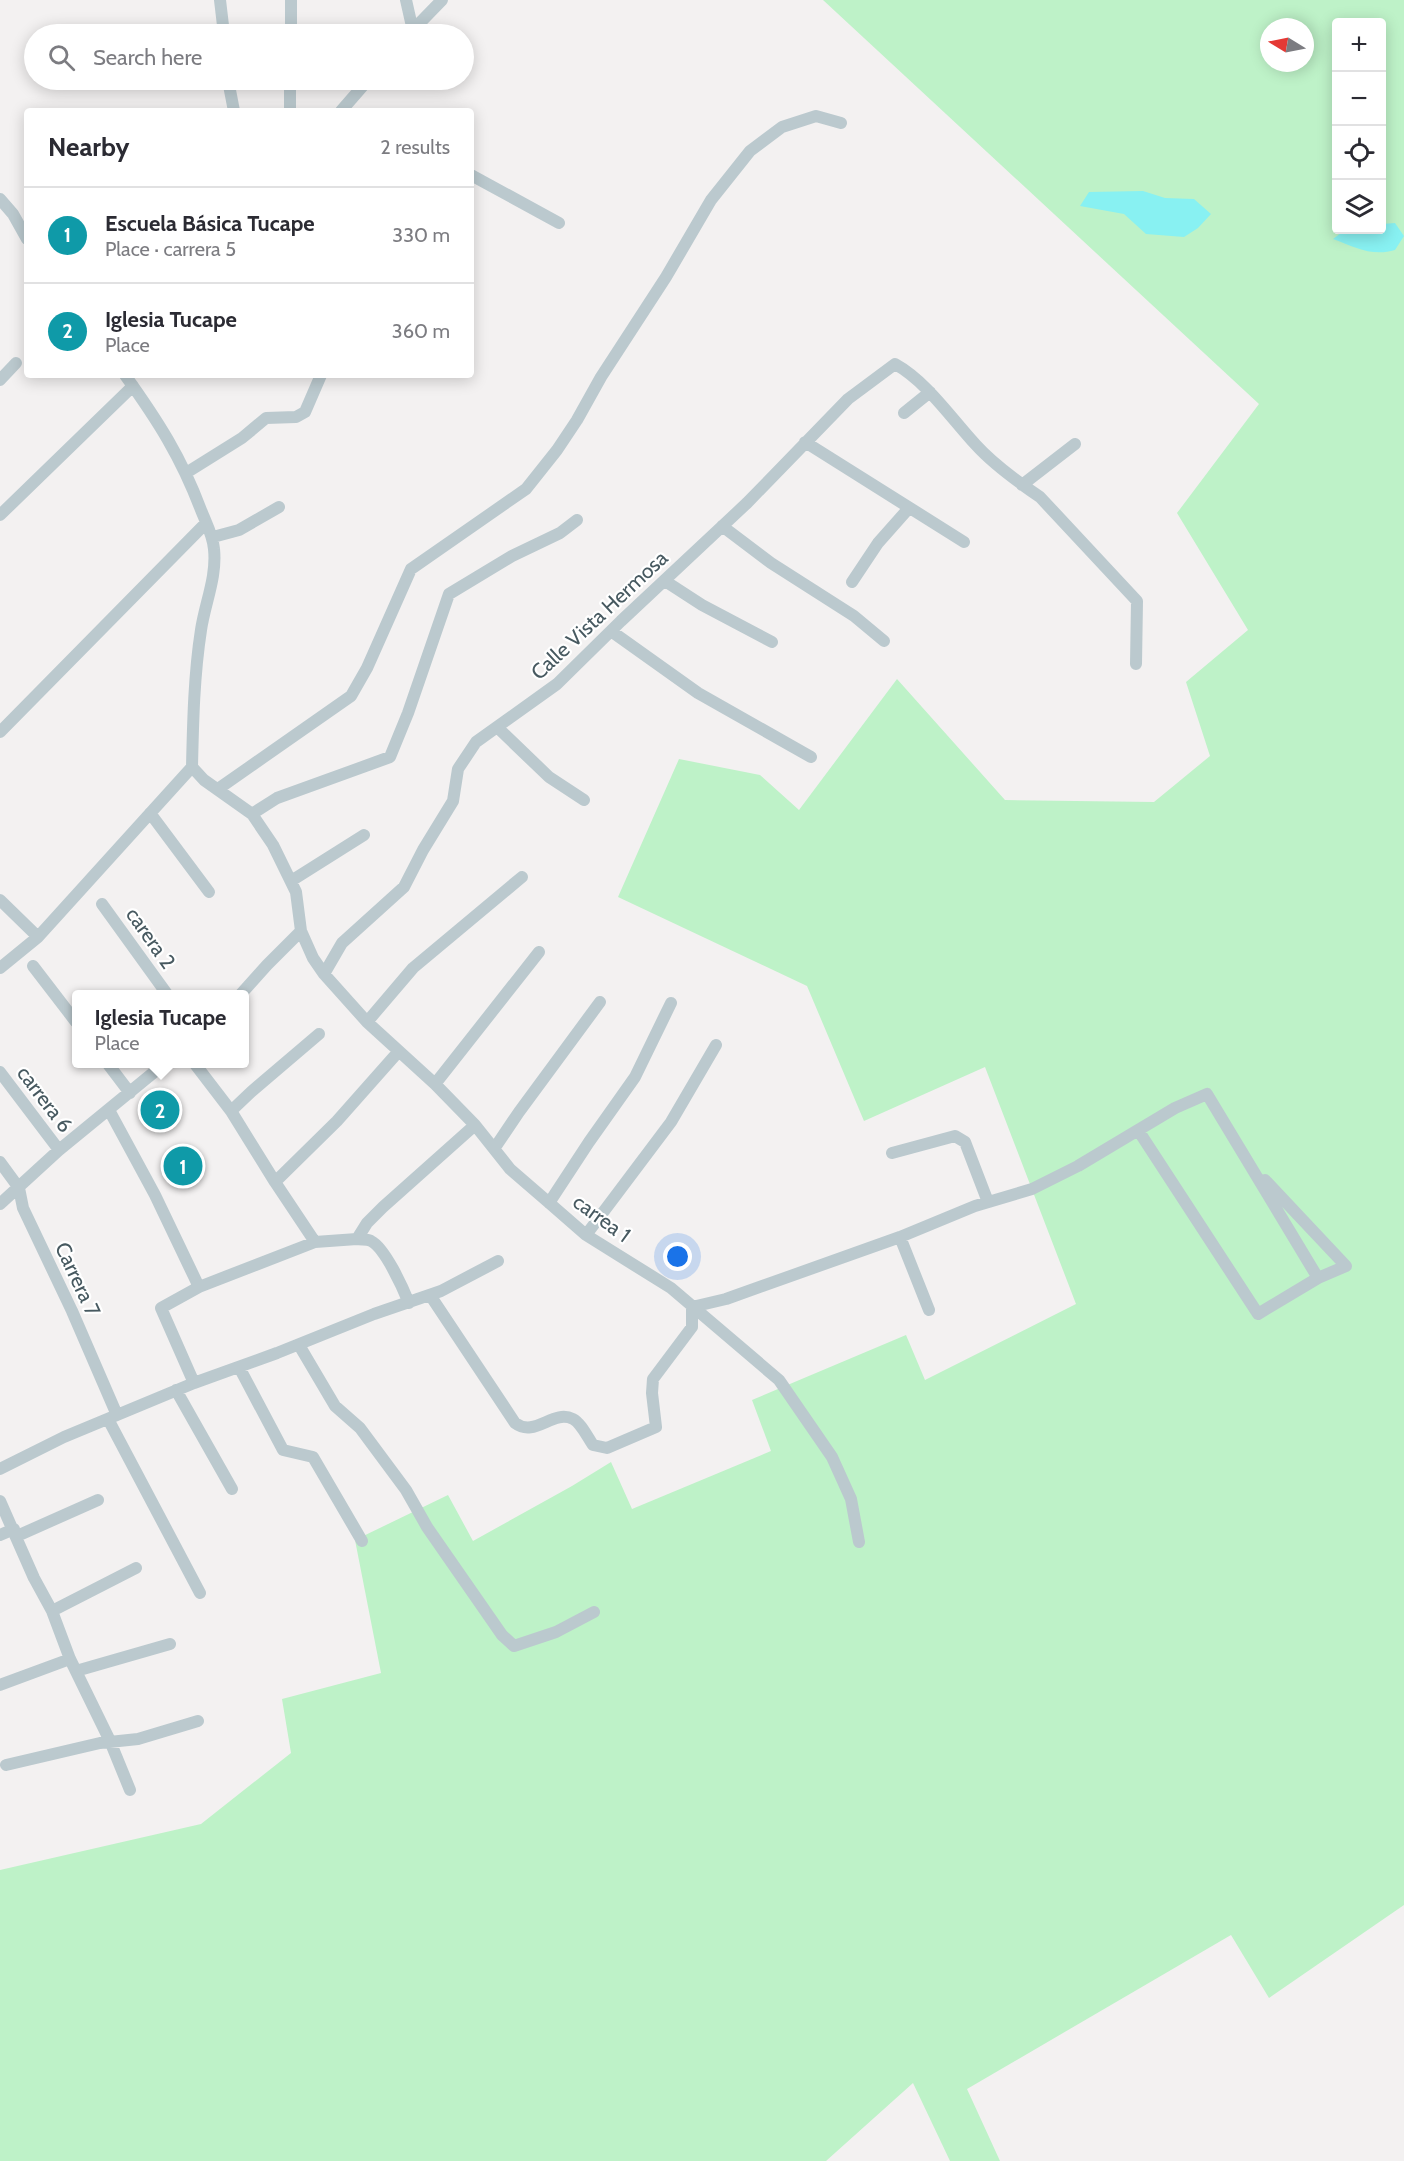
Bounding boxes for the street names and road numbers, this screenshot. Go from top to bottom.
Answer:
street label: Calle Vista Hermosa [525,545,673,685]
street label: carera 2 [121,903,181,973]
street label: carrera 6 [12,1061,78,1137]
street label: carrea 1 [568,1189,636,1247]
street label: Carrera 7 [50,1238,106,1320]

